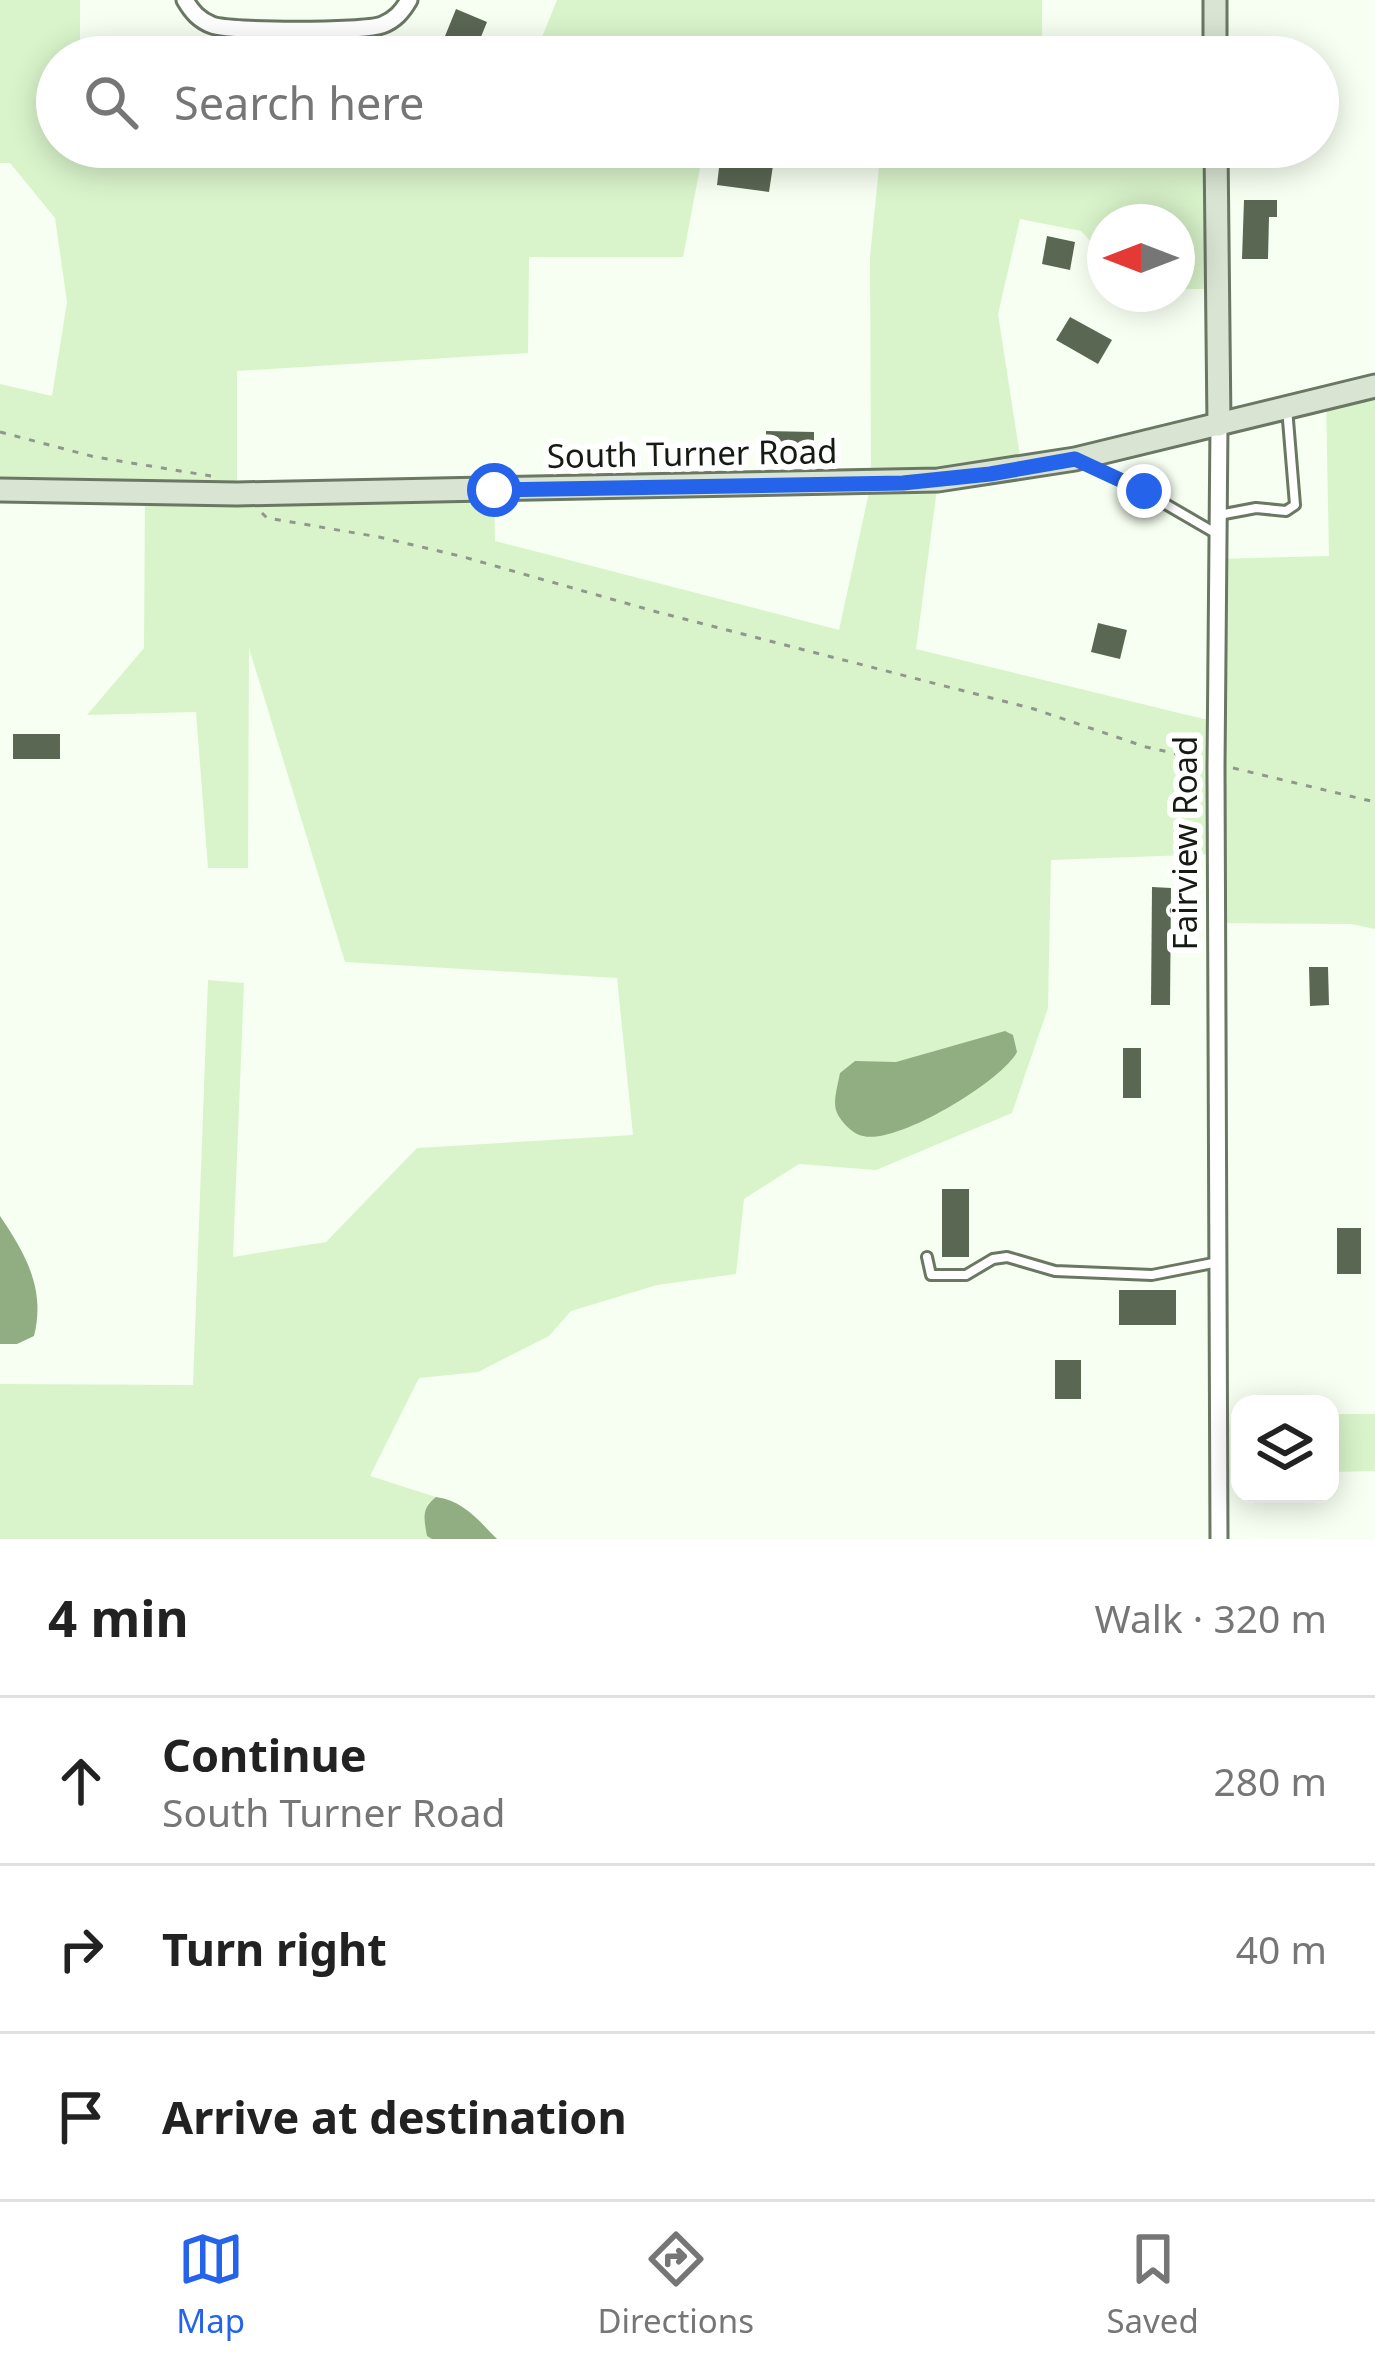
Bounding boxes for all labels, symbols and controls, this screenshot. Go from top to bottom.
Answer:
search box [36,36,1339,168]
icon: search [78,69,144,135]
text: Search here [174,72,424,133]
north arrow [1087,204,1195,312]
street label: South Turner Road [546,428,838,478]
route start [467,463,521,517]
route end [1117,464,1171,518]
street label: Fairview Road [1162,736,1207,950]
map controls [1231,1395,1339,1503]
button: layers [1231,1395,1339,1503]
text: 4 min [48,1582,189,1652]
text: Walk · 320 m [1094,1591,1327,1644]
text: Continue [162,1724,367,1785]
icon: ahead [48,1748,114,1814]
text: 280 m [1213,1754,1327,1807]
text: South Turner Road [162,1785,505,1838]
icon: right [48,1916,114,1982]
text: Turn right [162,1918,387,1979]
text: 40 m [1236,1922,1327,1975]
icon: arrive [48,2084,114,2150]
text: Arrive at destination [162,2086,627,2147]
tab: Map [176,2226,245,2343]
tab: Directions [597,2226,754,2343]
tab: Saved [1106,2226,1199,2343]

